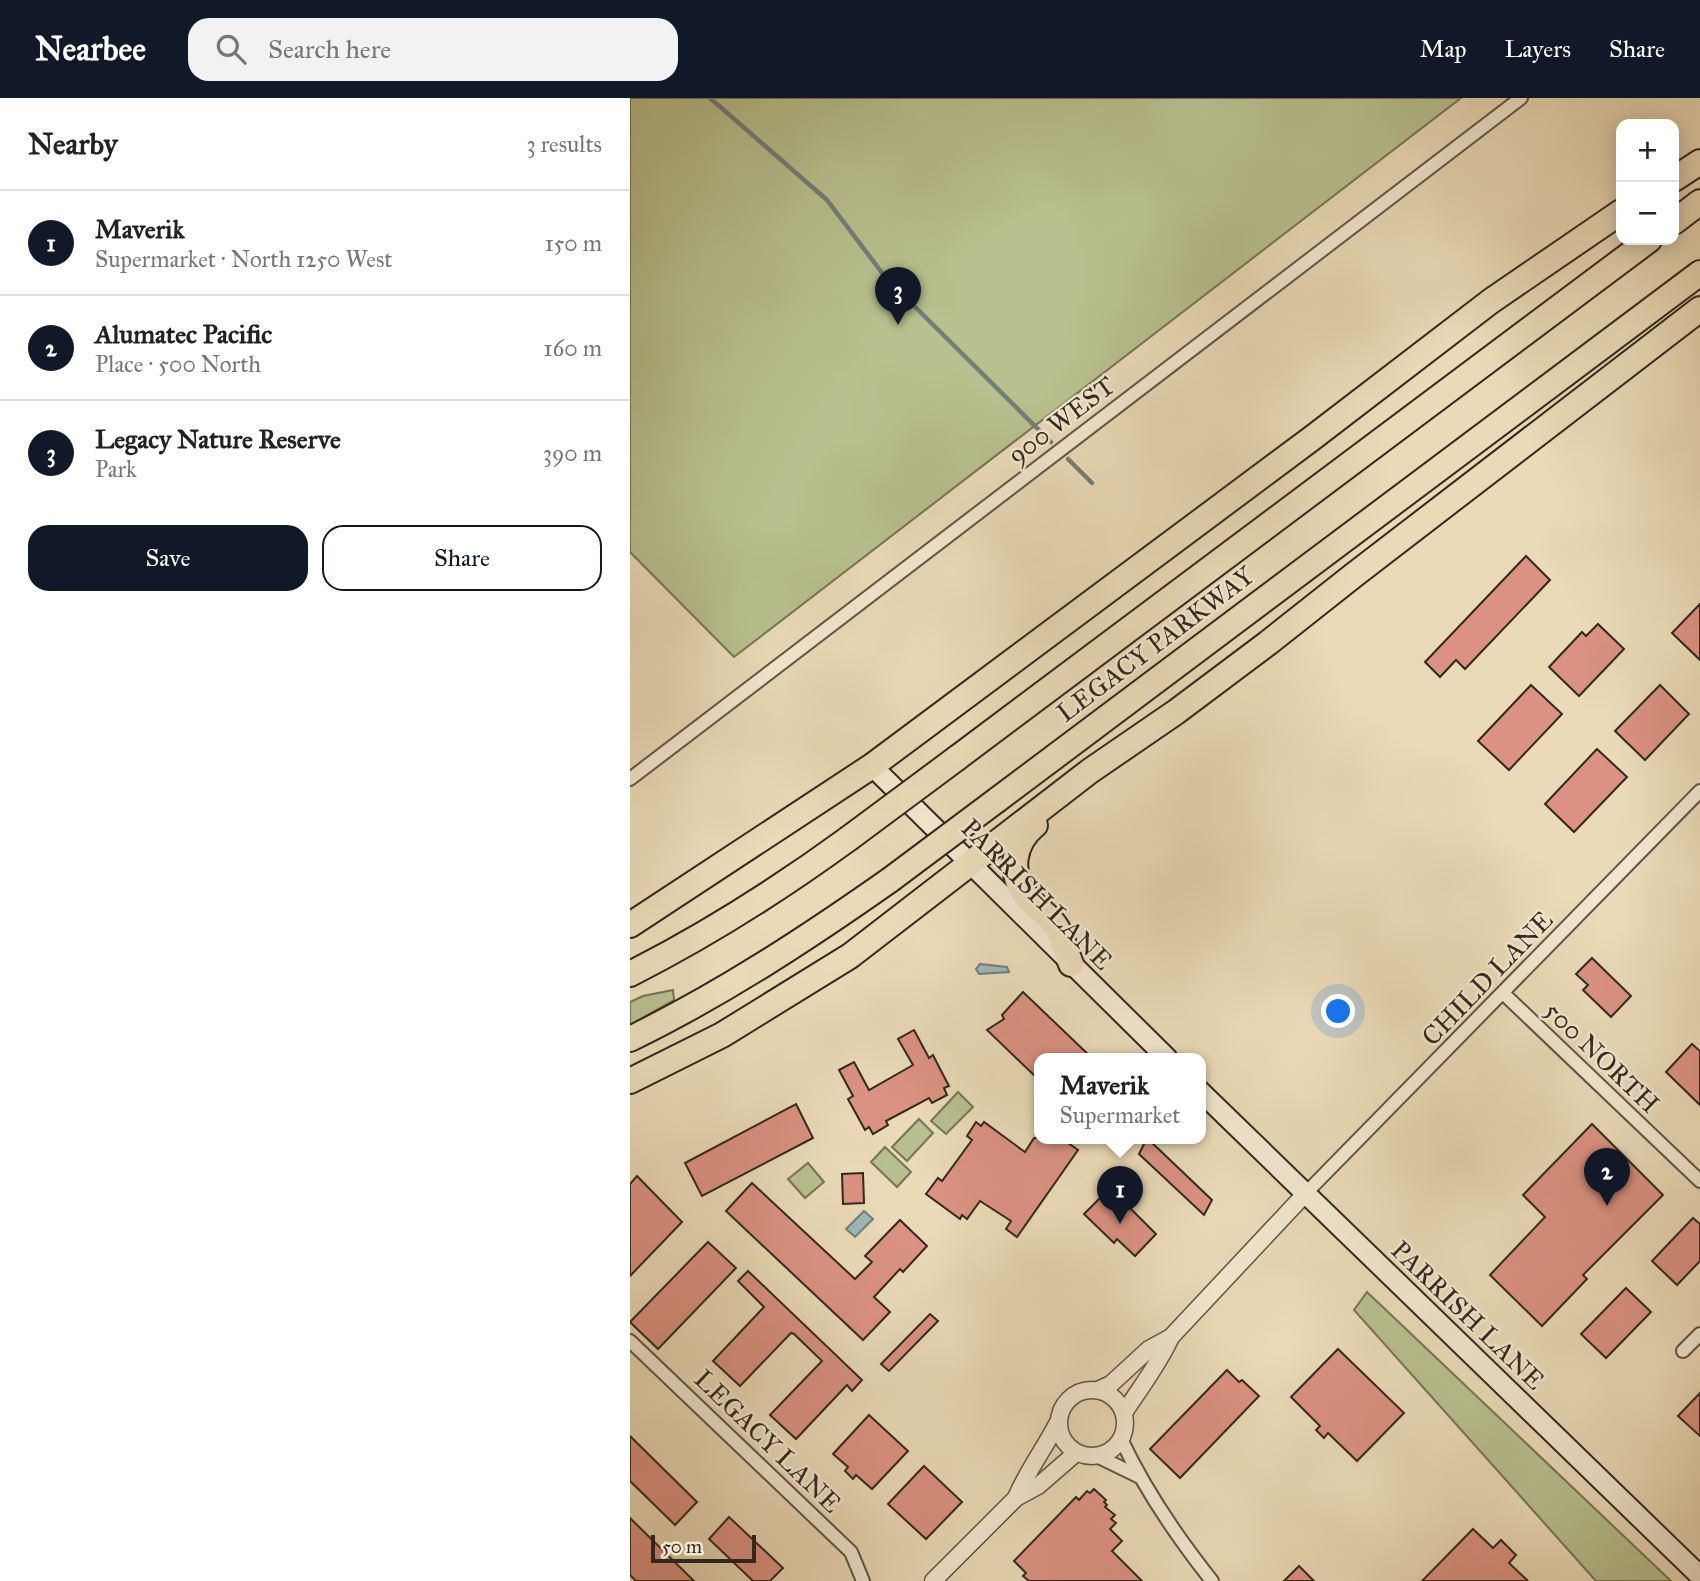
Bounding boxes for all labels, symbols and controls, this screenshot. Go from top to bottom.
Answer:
search box [188,18,678,81]
text: Nearbee [35,29,146,69]
icon: search [212,30,250,68]
text: Search here [268,33,391,65]
text: Map [1420,34,1467,64]
text: Layers [1505,34,1571,64]
text: Share [1609,34,1665,64]
map controls [1616,119,1679,245]
button: + [1616,119,1679,182]
text: Nearby [28,126,118,162]
text: 3 results [526,130,602,158]
button: − [1616,182,1679,245]
text: Maverik [95,213,185,245]
text: 1 [46,229,56,257]
text: 150 m [545,229,602,257]
text: Supermarket · North 1250 West [95,245,392,273]
pin: 3 [875,267,921,325]
text: Alumatec Pacific [95,318,272,350]
text: 2 [45,334,57,362]
text: 160 m [544,334,602,362]
text: Place · 500 North [95,350,261,378]
street label: 900 WEST [1001,369,1121,471]
text: Legacy Nature Reserve [95,423,341,455]
text: 3 [46,439,56,467]
text: 390 m [543,439,602,467]
text: Park [95,455,137,483]
button: Save [28,525,308,591]
button: Share [322,525,602,591]
street label: LEGACY PARKWAY [1050,559,1261,729]
street label: PARRISH LANE [955,812,1119,976]
street label: CHILD LANE [1415,904,1559,1052]
your location [1321,994,1355,1028]
street label: 500 NORTH [1538,994,1666,1120]
popup [1034,1053,1206,1144]
text: Maverik [1060,1069,1149,1101]
text: Supermarket [1060,1101,1180,1129]
pin: 2 [1584,1148,1630,1206]
pin: 1 [1097,1166,1143,1224]
street label: PARRISH LANE [1385,1234,1551,1396]
street label: LEGACY LANE [688,1363,848,1519]
scale bar [651,1532,756,1564]
text: 50 m [662,1535,702,1558]

